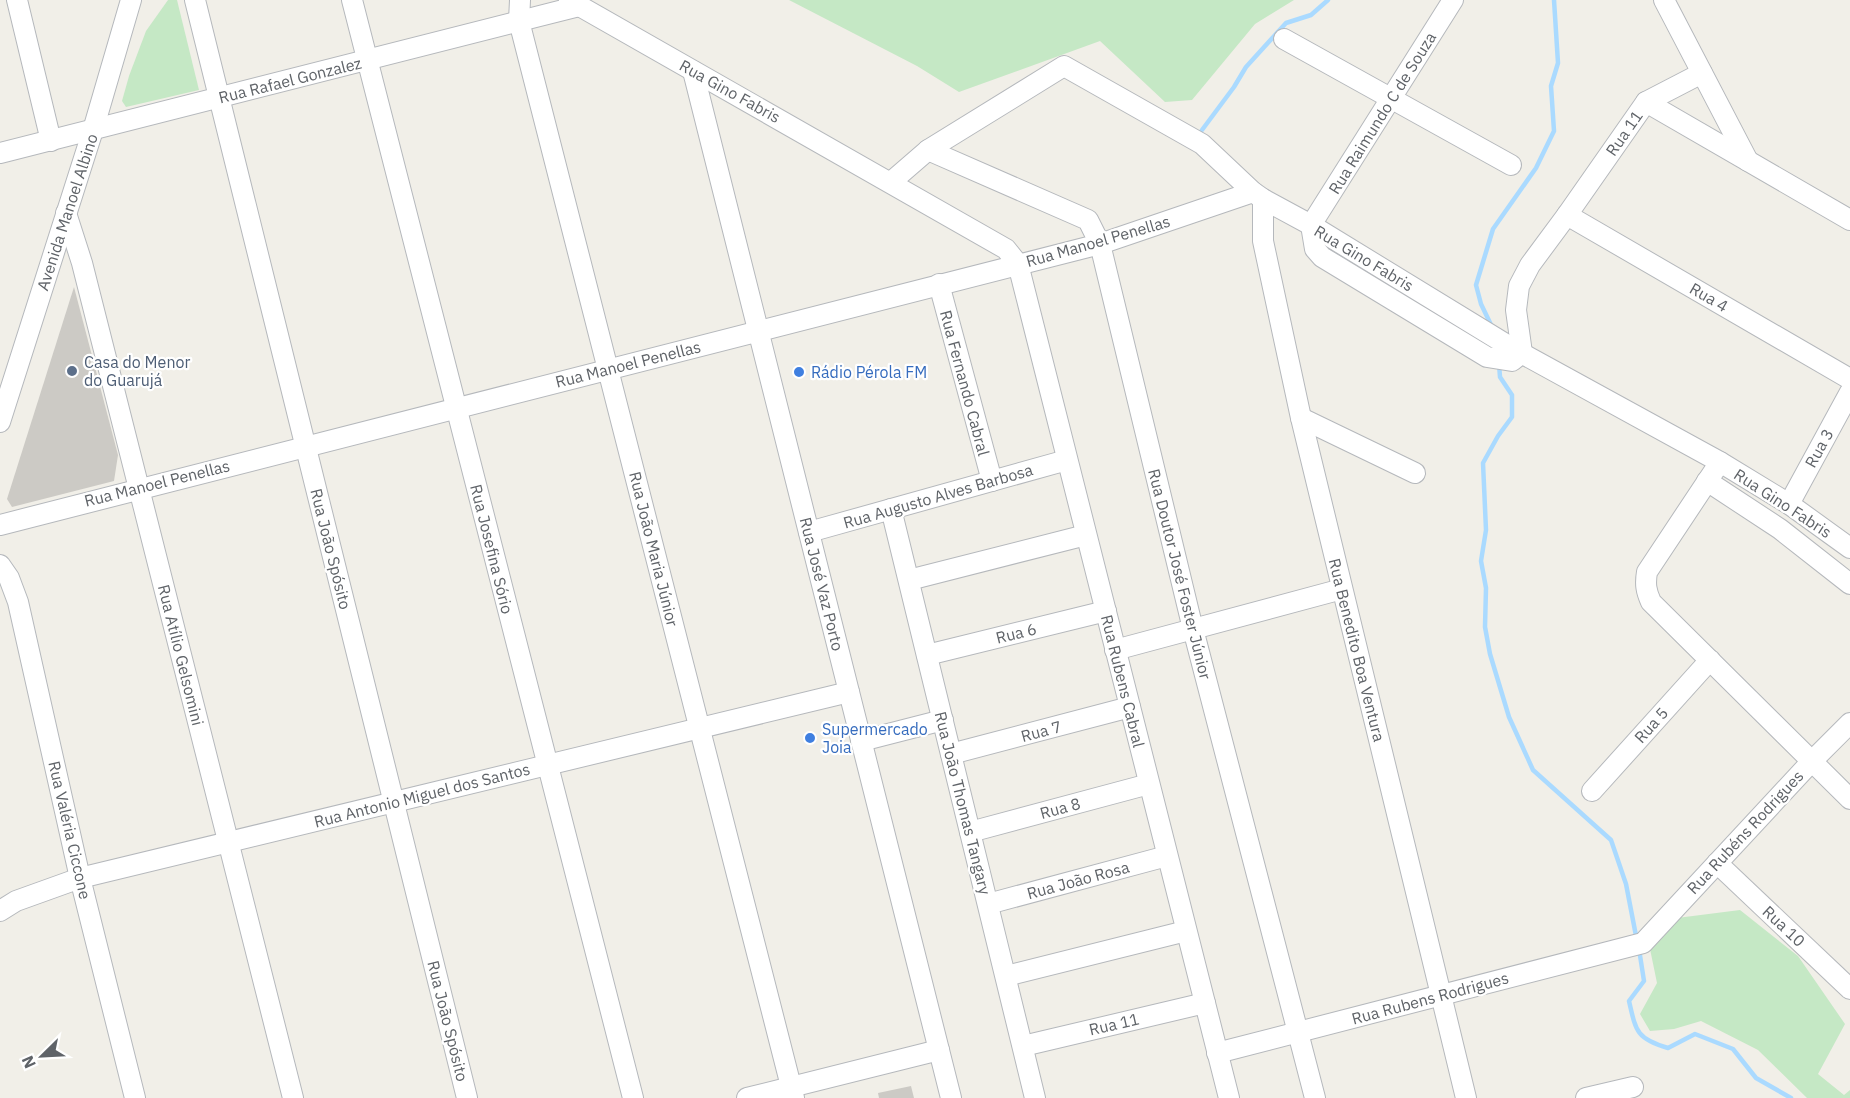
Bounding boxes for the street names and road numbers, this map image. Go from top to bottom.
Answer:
street label: Rua Raimundo C de Souza [1324,28,1440,198]
street label: Rua Rafael Gonzalez [216,53,364,107]
street label: Rua Gino Fabris [676,55,784,127]
street label: Rua 11 [1601,106,1647,160]
street label: Avenida Manoel Albino [32,131,102,293]
street label: Rua Manoel Penellas [1024,211,1172,271]
street label: Rua Gino Fabris [1311,220,1417,296]
street label: Rua 4 [1686,278,1732,316]
street label: Rua Fernando Cabral [936,308,994,458]
street label: Rua Manoel Penellas [553,336,703,392]
street label: Rua 3 [1800,425,1838,471]
street label: Rua Manoel Penellas [82,455,232,511]
street label: Rua Augusto Alves Barbosa [841,459,1036,533]
street label: Rua Gino Fabris [1730,464,1836,542]
street label: Rua Doutor José Foster Júnior [1144,467,1216,682]
street label: Rua João Maria Júnior [625,469,683,629]
street label: Rua Josefina Sório [466,482,518,616]
street label: Rua João Spósito [306,486,356,612]
street label: Rua José Vaz Porto [796,515,848,653]
street label: Rua Benedito Boa Ventura [1325,556,1390,744]
street label: Rua Atílio Gelsomini [154,582,208,728]
street label: Rua Rubens Cabral [1097,613,1149,749]
street label: Rua 6 [994,618,1038,648]
street label: Rua 5 [1630,703,1672,747]
street label: Rua João Thomas Tangary [931,709,995,897]
street label: Rua 7 [1018,716,1064,746]
street label: Rua Antonio Miguel dos Santos [312,758,532,832]
street label: Rua Valéria Ciccone [44,759,96,901]
street label: Rua Rubéns Rodrigues [1682,766,1808,898]
street label: Rua 8 [1037,793,1083,823]
street label: Rua João Rosa [1025,857,1132,903]
street label: Rua 10 [1759,901,1809,951]
street label: Rua João Spósito [423,958,473,1084]
street label: Rua Rubens Rodrigues [1349,967,1511,1029]
street label: Rua 11 [1087,1009,1141,1039]

